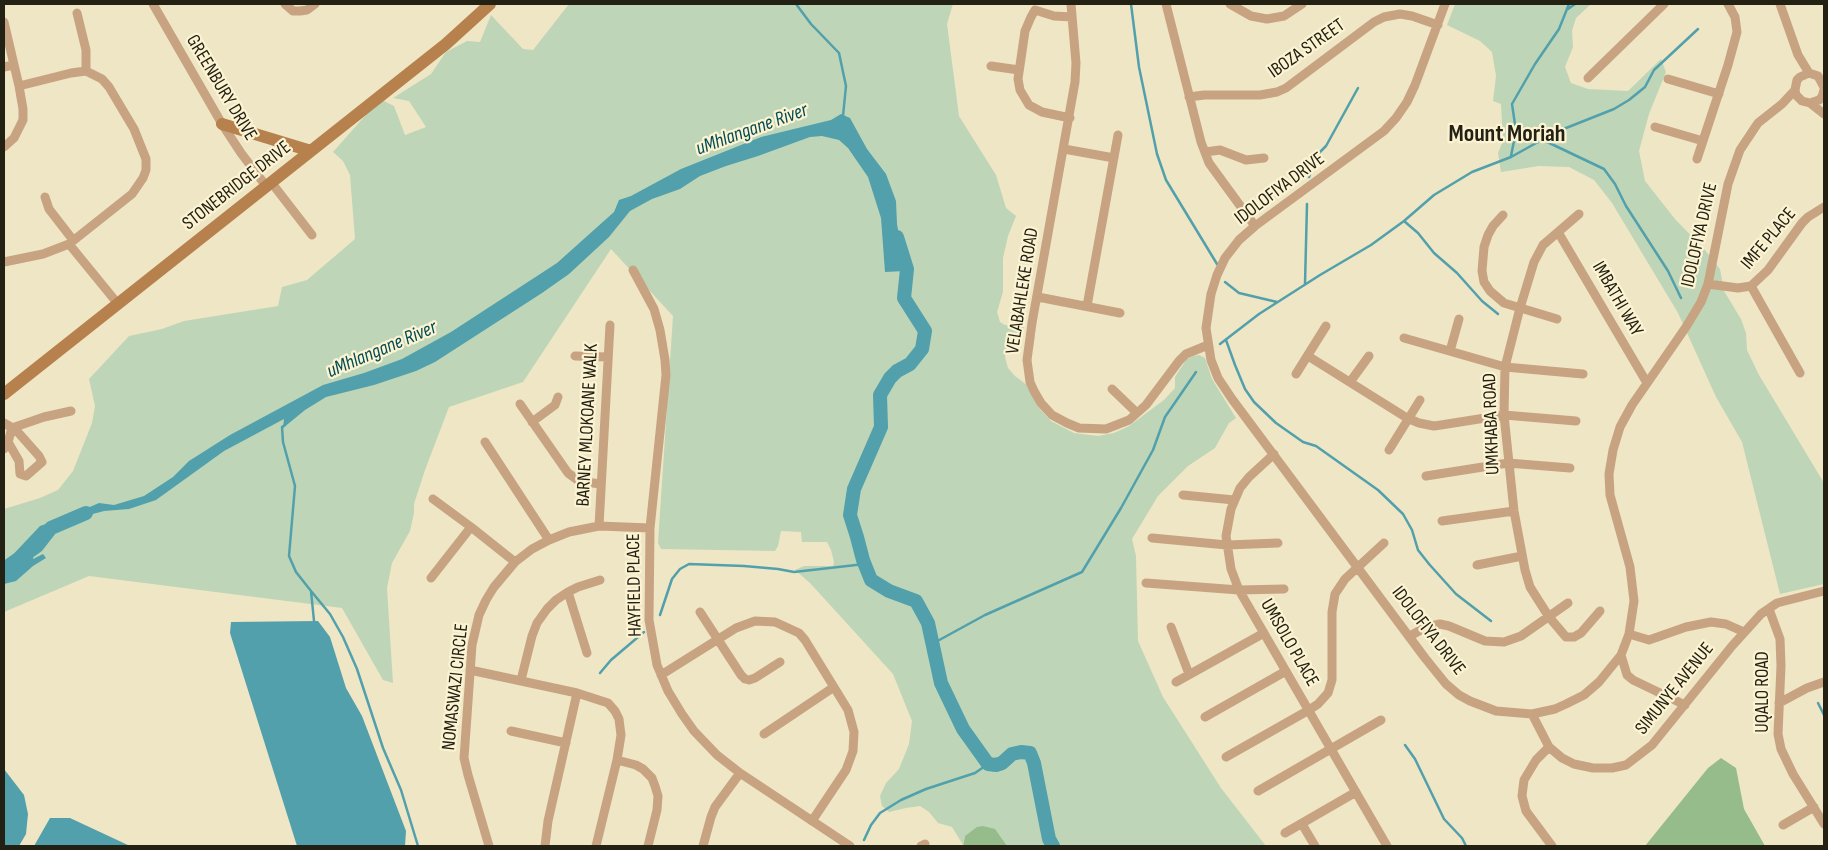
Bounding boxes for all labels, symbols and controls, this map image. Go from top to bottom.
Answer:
street label: IBOZA STREET [1264,14,1350,84]
street label: GREENBURY DRIVE [181,31,261,145]
water label: uMhlangane River [693,99,811,161]
district label: Mount Moriah [1449,121,1565,149]
street label: STONEBRIDGE DRIVE [178,137,296,235]
street label: IDOLOFIYA DRIVE [1231,148,1329,230]
street label: IDOLOFIYA DRIVE [1677,181,1723,289]
street label: IMFE PLACE [1737,203,1801,275]
street label: VELABAHLEKE ROAD [1002,226,1044,356]
street label: IMBATHI WAY [1587,258,1647,340]
water label: uMhlangane River [323,316,441,384]
street label: BARNEY MLOKOANE WALK [572,343,604,507]
street label: UMKHABA ROAD [1479,373,1505,475]
street label: HAYFIELD PLACE [623,533,647,637]
street label: IDOLOFIYA DRIVE [1386,582,1470,680]
street label: UMSOLO PLACE [1255,595,1323,691]
street label: NOMASWAZI CIRCLE [438,622,474,752]
street label: SIMUNYE AVENUE [1631,638,1719,740]
street label: UQALO ROAD [1752,651,1774,733]

